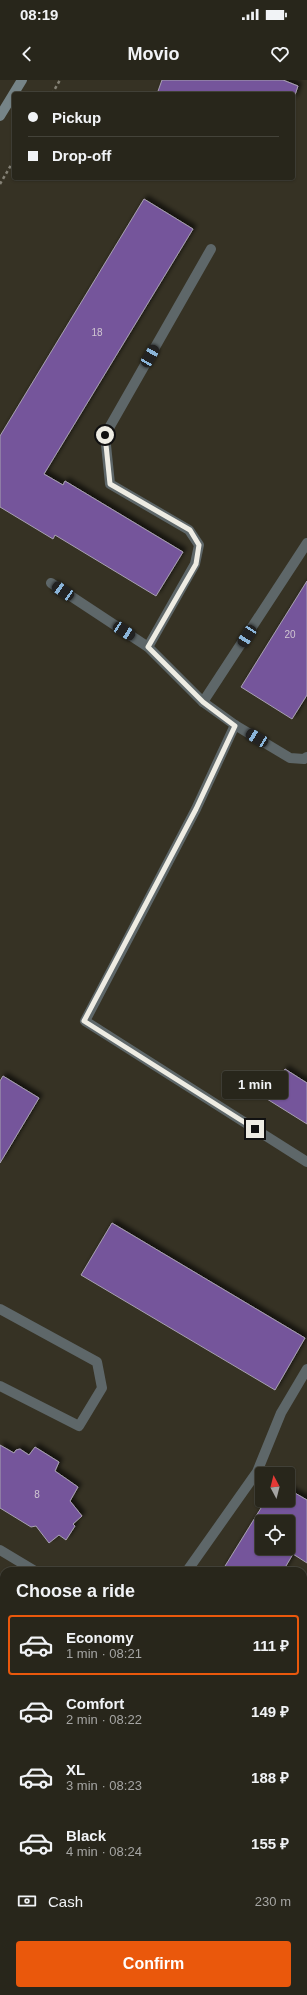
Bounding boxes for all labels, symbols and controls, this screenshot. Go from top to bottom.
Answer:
text: 08:19 [20,6,58,23]
icon: back [16,43,38,65]
icon: heart [269,43,291,65]
text: Movio [128,44,180,64]
text: Pickup [52,109,101,126]
text: Drop-off [52,147,111,164]
house number: 18 [91,327,103,338]
car [139,343,161,369]
route start [96,426,114,444]
car [50,579,76,603]
car [111,619,137,643]
car [235,623,259,649]
house number: 20 [284,629,296,640]
car [244,727,270,749]
callout: 1 min [222,1071,288,1099]
text: 1 min [238,1077,272,1092]
route end [246,1120,264,1138]
north arrow [255,1467,295,1507]
map controls [255,1467,295,1555]
house number: 8 [34,1489,40,1500]
button: locate [255,1515,295,1555]
text: Choose a ride [16,1581,135,1601]
icon: car [18,1627,54,1663]
text: Economy [66,1629,134,1646]
text: 111 ₽ [253,1637,289,1654]
text: 1 min · 08:21 [66,1646,142,1661]
icon: car [18,1693,54,1729]
text: Comfort [66,1695,124,1712]
text: 149 ₽ [251,1703,289,1720]
text: 2 min · 08:22 [66,1712,142,1727]
icon: car [18,1759,54,1795]
text: XL [66,1761,85,1778]
text: 188 ₽ [251,1769,289,1786]
text: 3 min · 08:23 [66,1778,142,1793]
icon: car [18,1825,54,1861]
text: Black [66,1827,106,1844]
text: 155 ₽ [251,1835,289,1852]
text: 4 min · 08:24 [66,1844,142,1859]
icon: cash [16,1890,38,1912]
text: Cash [48,1893,83,1910]
text: 230 m [255,1894,291,1909]
button: Confirm [16,1941,291,1987]

